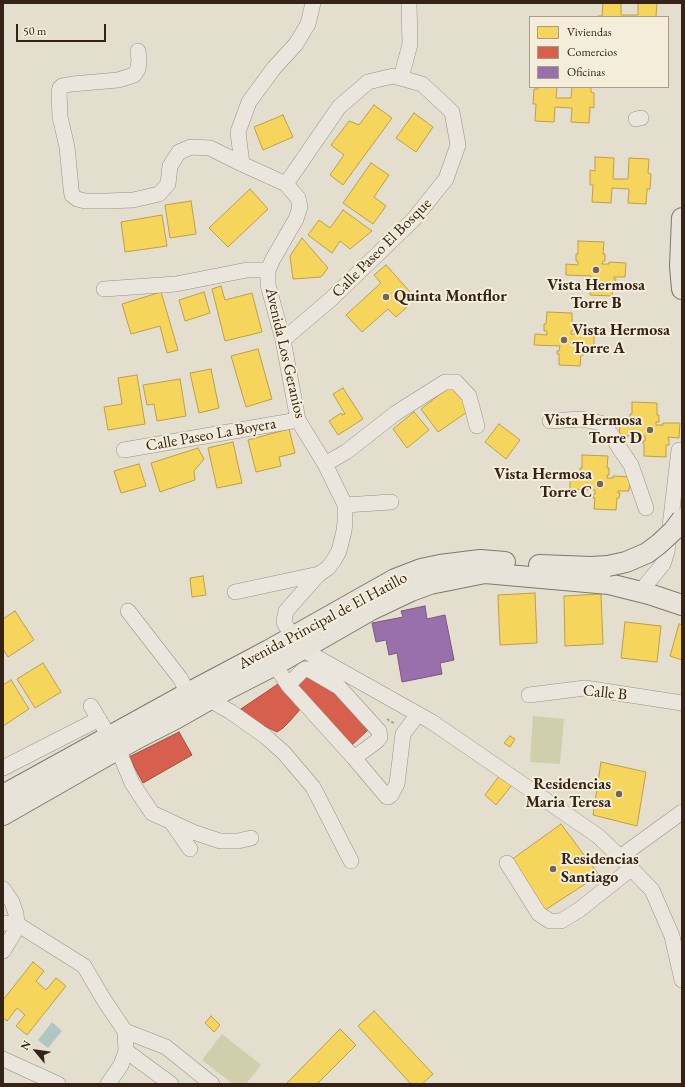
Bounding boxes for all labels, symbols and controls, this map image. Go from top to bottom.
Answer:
scale bar [18,16,108,42]
legend [529,16,669,88]
text: 50 m [23,23,46,39]
text: Viviendas [567,24,612,40]
text: Comercios [567,44,617,60]
text: Oficinas [567,64,605,80]
street label: Calle Paseo El Bosque [328,194,436,302]
marker: Vista Hermosa Torre B [591,265,601,275]
place label: Vista Hermosa Torre B [547,276,645,314]
street label: Avenida Los Geranios [261,286,309,420]
place label: Quinta Montflor [394,287,507,307]
marker: Quinta Montflor [381,292,391,302]
place label: Vista Hermosa Torre A [572,321,670,359]
marker: Vista Hermosa Torre A [559,335,569,345]
place label: Vista Hermosa Torre D [544,411,642,449]
street label: Calle Paseo La Boyera [144,414,278,456]
marker: Vista Hermosa Torre D [645,425,655,435]
place label: Vista Hermosa Torre C [494,465,592,503]
marker: Vista Hermosa Torre C [595,479,605,489]
street label: Avenida Principal de El Hatillo [235,568,411,674]
street label: Calle B [582,681,628,705]
place label: Residencias Maria Teresa [525,775,611,813]
marker: Residencias Maria Teresa [614,789,624,799]
place label: Residencias Santiago [561,850,639,888]
marker: Residencias Santiago [548,864,558,874]
north arrow [16,1031,56,1071]
text: N [17,1038,34,1052]

